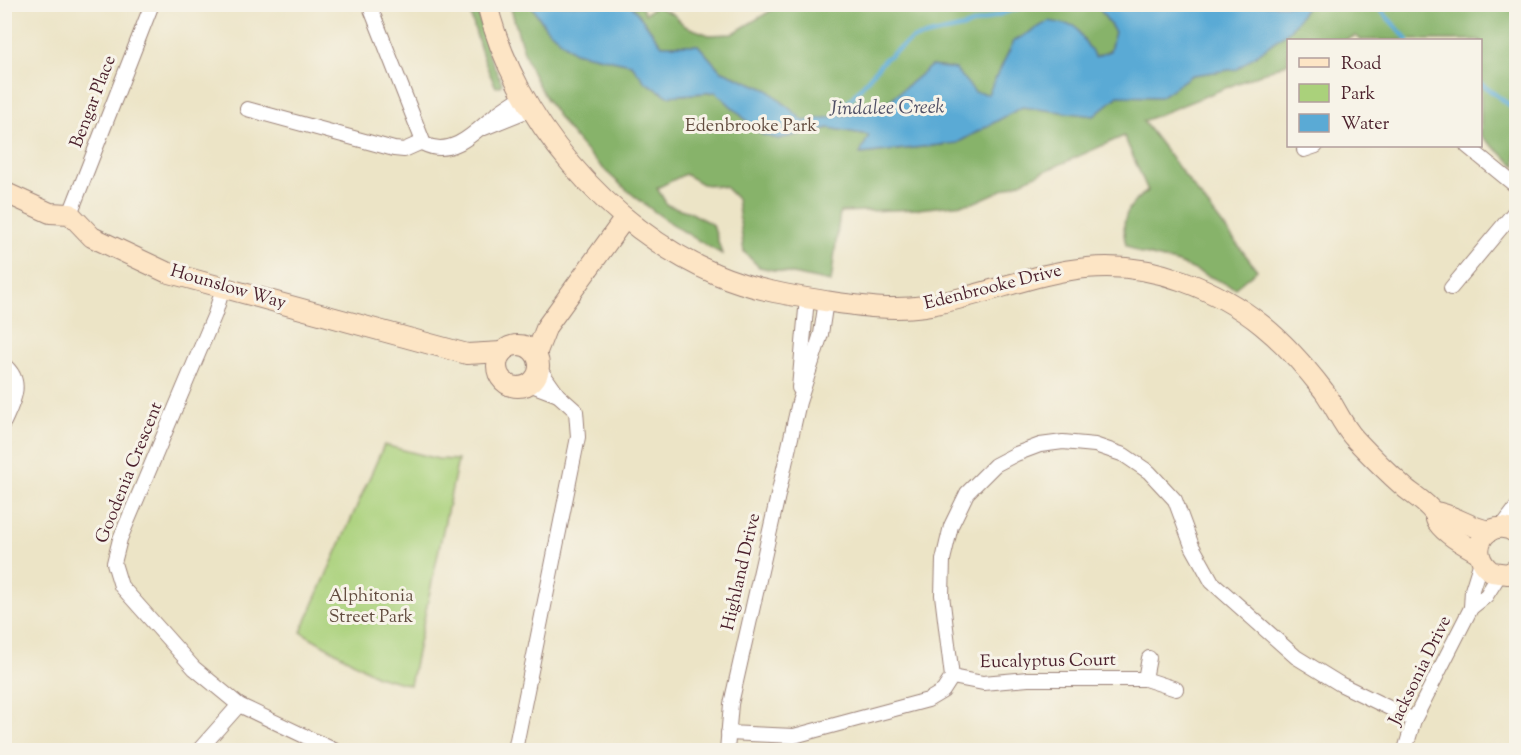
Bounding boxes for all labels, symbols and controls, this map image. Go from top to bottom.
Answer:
legend [1287,39,1482,147]
street label: Bengar Place [64,52,124,152]
text: Road [1341,52,1381,78]
text: Park [1341,82,1376,108]
water label: Jindalee Creek [828,93,945,125]
text: Water [1341,112,1390,138]
park label: Edenbrooke Park [685,114,817,140]
street label: Edenbrooke Drive [921,258,1065,318]
street label: Hounslow Way [167,259,289,317]
street label: Goodenia Crescent [90,398,170,548]
street label: Highland Drive [716,511,768,633]
park label: Alphitonia Street Park [329,584,414,631]
street label: Jacksonia Drive [1383,612,1459,731]
street label: Eucalyptus Court [980,648,1116,676]

